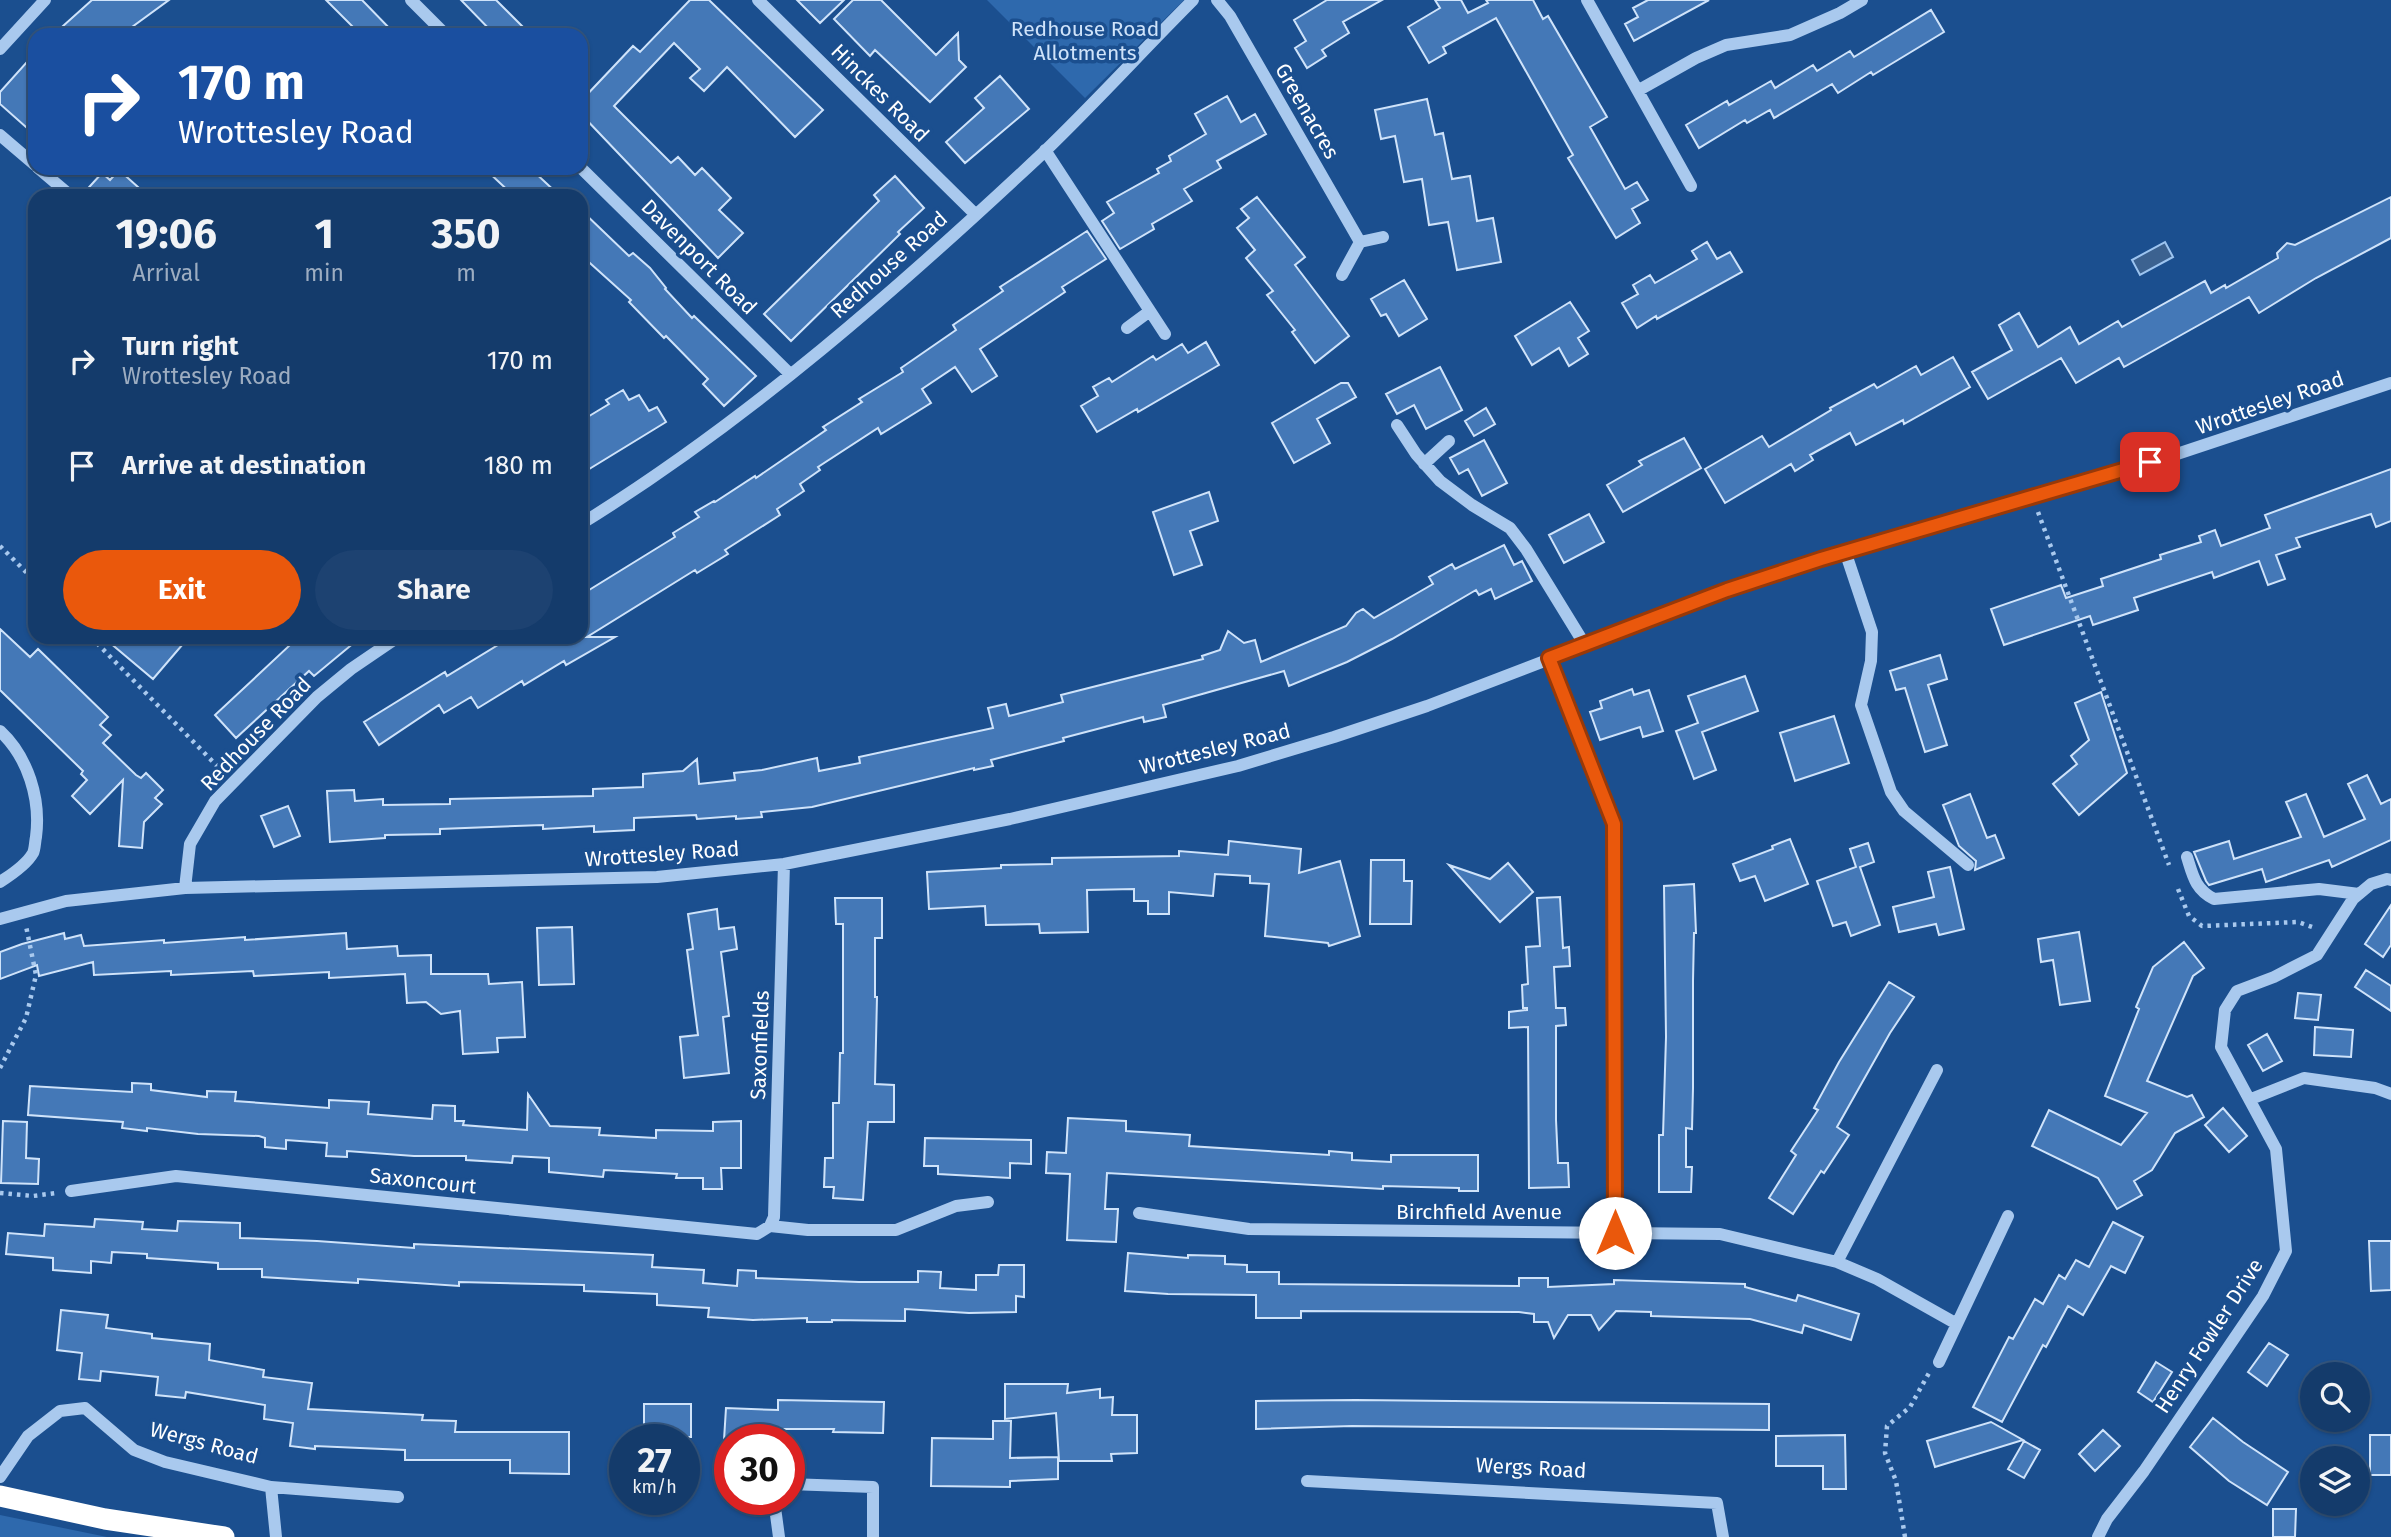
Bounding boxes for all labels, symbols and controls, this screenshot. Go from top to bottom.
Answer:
park label: Redhouse Road Allotments [1011,16,1159,66]
street label: Hinckes Road [825,38,935,148]
text: 170 m [178,53,305,112]
icon: right [63,56,154,147]
street label: Greenacres [1269,59,1345,164]
text: Wrottesley Road [178,113,414,151]
street label: Davenport Road [636,194,762,320]
street label: Redhouse Road [825,206,953,324]
text: 19:06 [116,209,217,259]
text: 1 [314,209,334,259]
text: 350 [432,209,500,259]
text: Arrival [132,259,200,287]
text: min [304,259,344,287]
text: m [456,259,476,287]
text: Turn right [122,331,239,362]
icon: right [63,342,101,380]
text: 170 m [487,345,553,376]
text: Wrottesley Road [122,362,292,390]
street label: Wrottesley Road [2193,366,2347,440]
pin [2120,432,2180,492]
icon: arrive [2131,443,2169,481]
icon: arrive [63,447,101,485]
text: Arrive at destination [122,450,366,481]
text: 180 m [484,450,553,481]
button: Exit [63,550,301,630]
button: Share [315,550,553,630]
street label: Redhouse Road [195,672,317,796]
street label: Wrottesley Road [1137,718,1293,780]
street label: Wrottesley Road [584,836,740,872]
street label: Saxonfields [745,990,775,1100]
street label: Saxoncourt [368,1162,478,1200]
position arrow [1578,1196,1652,1270]
street label: Birchfield Avenue [1396,1199,1562,1225]
street label: Henry Fowler Drive [2149,1254,2269,1418]
map controls [2300,1362,2370,1516]
button: search [2300,1362,2370,1432]
street label: Wergs Road [147,1416,261,1470]
speed limit sign: 30 [714,1424,805,1515]
text: 27 [637,1439,672,1481]
button: layers [2300,1446,2370,1516]
street label: Wergs Road [1475,1452,1587,1484]
text: km/h [632,1476,677,1498]

